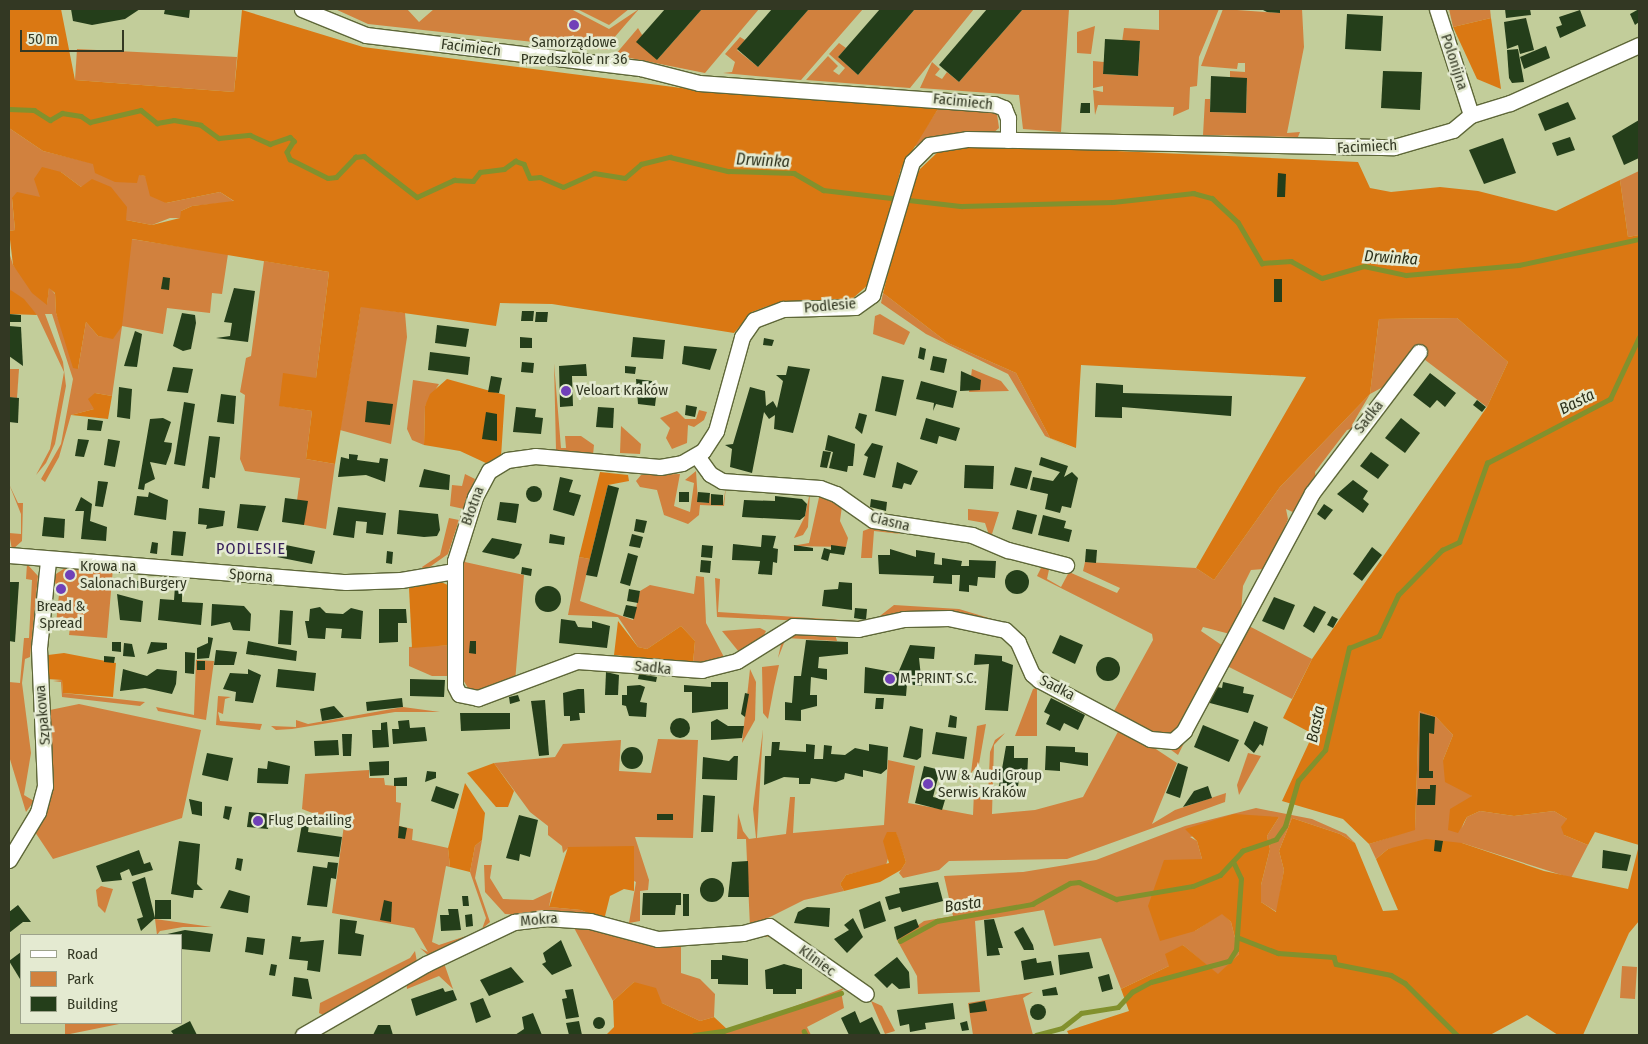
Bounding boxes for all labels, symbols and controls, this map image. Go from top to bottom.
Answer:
marker: Samorządowe Przedszkole nr 36 [568,19,580,31]
scale bar [22,20,126,52]
text: 50 m [28,30,58,48]
street label: Polonijna [1437,32,1471,92]
place label: Samorządowe Przedszkole nr 36 [521,33,627,68]
street label: Facimiech [440,35,502,61]
street label: Facimiech [932,90,994,114]
street label: Facimiech [1336,136,1398,158]
water label: Drwinka [736,150,790,172]
water label: Drwinka [1363,247,1419,269]
street label: Podlesie [803,295,857,317]
place label: Veloart Kraków [576,382,668,400]
marker: Veloart Kraków [560,385,572,397]
water label: Basta [1556,385,1598,419]
street label: Sadka [1351,397,1387,437]
street label: Błotna [458,484,488,528]
street label: Ciasna [868,508,912,536]
district label: PODLESIE [215,539,287,559]
place label: Krowa na Salonach Burgery [80,557,187,592]
street label: Sporna [229,565,273,587]
marker: Krowa na Salonach Burgery [64,569,76,581]
marker: Bread & Spread [55,583,67,595]
place label: Bread & Spread [36,597,86,632]
street label: Sadka [634,657,672,679]
place label: M-PRINT S.C. [900,670,977,688]
street label: Sadka [1036,672,1078,704]
marker: M-PRINT S.C. [884,673,896,685]
street label: Szpakowa [31,684,55,746]
water label: Basta [1303,704,1329,744]
place label: VW & Audi Group Serwis Kraków [938,766,1042,801]
marker: VW & Audi Group Serwis Kraków [922,778,934,790]
place label: Flug Detailing [268,812,352,830]
marker: Flug Detailing [252,815,264,827]
water label: Basta [943,893,983,917]
street label: Mokra [519,909,559,931]
legend [20,934,182,1024]
street label: Kliniec [795,942,839,980]
text: Road [67,945,98,963]
text: Park [67,970,94,988]
text: Building [67,995,118,1013]

